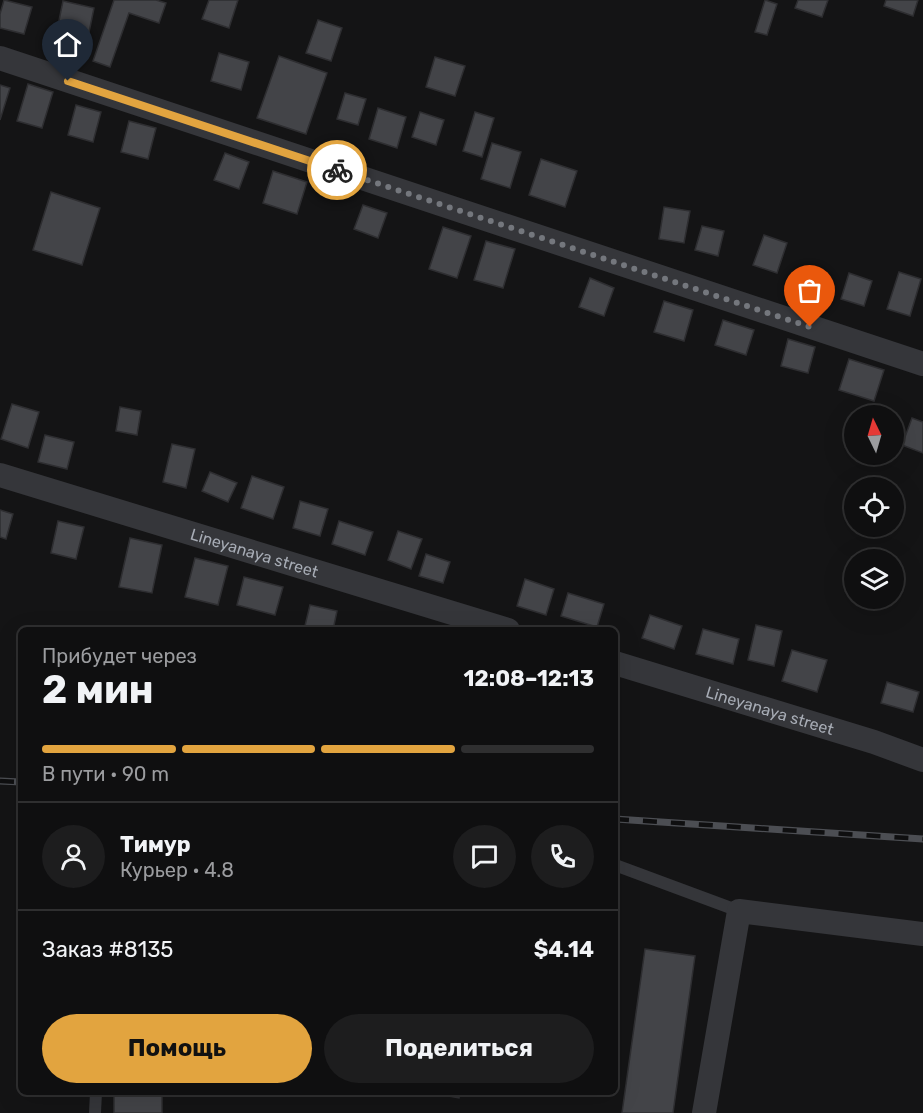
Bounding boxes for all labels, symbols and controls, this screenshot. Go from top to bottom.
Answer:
pin [42,19,93,81]
icon: home [51,28,84,61]
courier [307,140,367,200]
icon: bike [321,154,354,187]
pin [784,265,835,327]
icon: bag [793,274,826,307]
north arrow [844,405,904,465]
map controls [844,405,904,609]
button: locate [844,477,904,537]
street label: Lineyanaya street [188,525,321,582]
button: layers [844,549,904,609]
text: Прибудет через [42,644,197,668]
text: 12:08–12:13 [464,665,594,692]
text: 2 мин [42,667,154,713]
street label: Lineyanaya street [704,682,836,739]
text: В пути · 90 m [42,762,169,786]
button: person [42,825,105,888]
button: chat [453,825,516,888]
button: phone [531,825,594,888]
text: Тимур [120,831,191,858]
text: Курьер · 4.8 [120,858,234,882]
text: Заказ #8135 [42,936,173,963]
text: $4.14 [534,936,594,963]
button: Помощь [42,1014,312,1083]
button: Поделиться [324,1014,594,1083]

